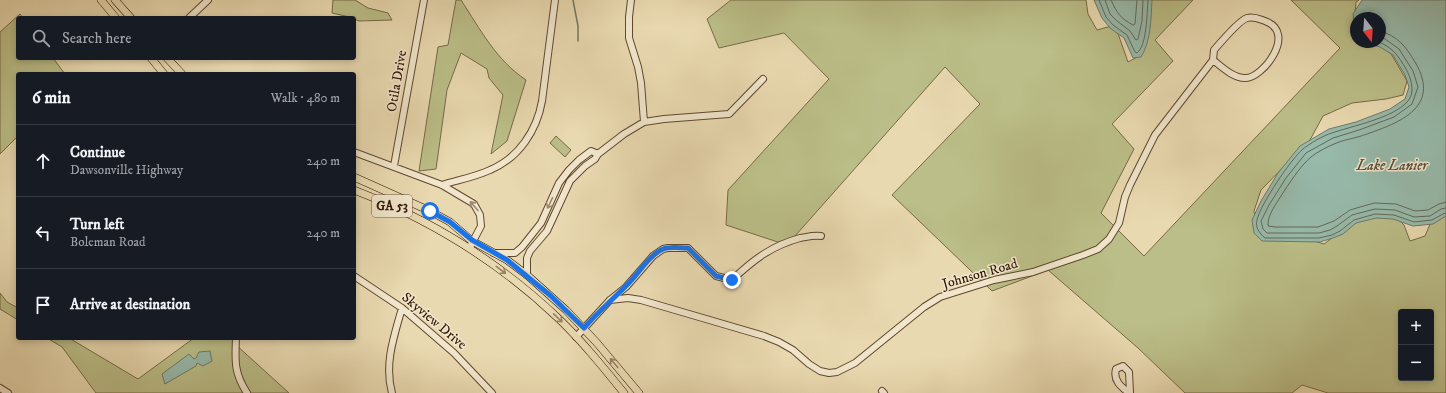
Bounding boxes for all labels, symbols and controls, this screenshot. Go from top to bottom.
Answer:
north arrow [1350,12,1386,48]
search box [16,16,356,60]
icon: search [30,27,52,49]
text: Search here [62,29,131,48]
street label: Otila Drive [383,49,411,113]
text: 6 min [32,87,71,109]
text: Walk · 480 m [271,90,340,106]
text: Continue [70,143,125,162]
icon: ahead [32,150,54,172]
text: 240 m [307,153,340,169]
water label: Lake Lanier [1355,156,1429,175]
text: Dawsonville Highway [70,162,183,178]
road number: GA 53 [372,195,412,217]
one-way arrow [546,197,553,209]
one-way arrow [469,201,478,211]
route start [421,202,439,220]
text: Turn left [70,215,124,234]
icon: left [32,222,54,244]
text: 240 m [307,225,340,241]
text: Boleman Road [70,234,146,250]
street label: Johnson Road [938,255,1020,294]
one-way arrow [496,266,507,275]
route end [723,271,741,289]
street label: Skyview Drive [398,289,470,354]
icon: arrive [32,294,54,316]
text: Arrive at destination [70,295,190,314]
map controls [1398,309,1434,381]
button: + [1398,309,1434,345]
one-way arrow [553,313,563,323]
button: − [1398,345,1434,381]
one-way arrow [609,358,618,368]

